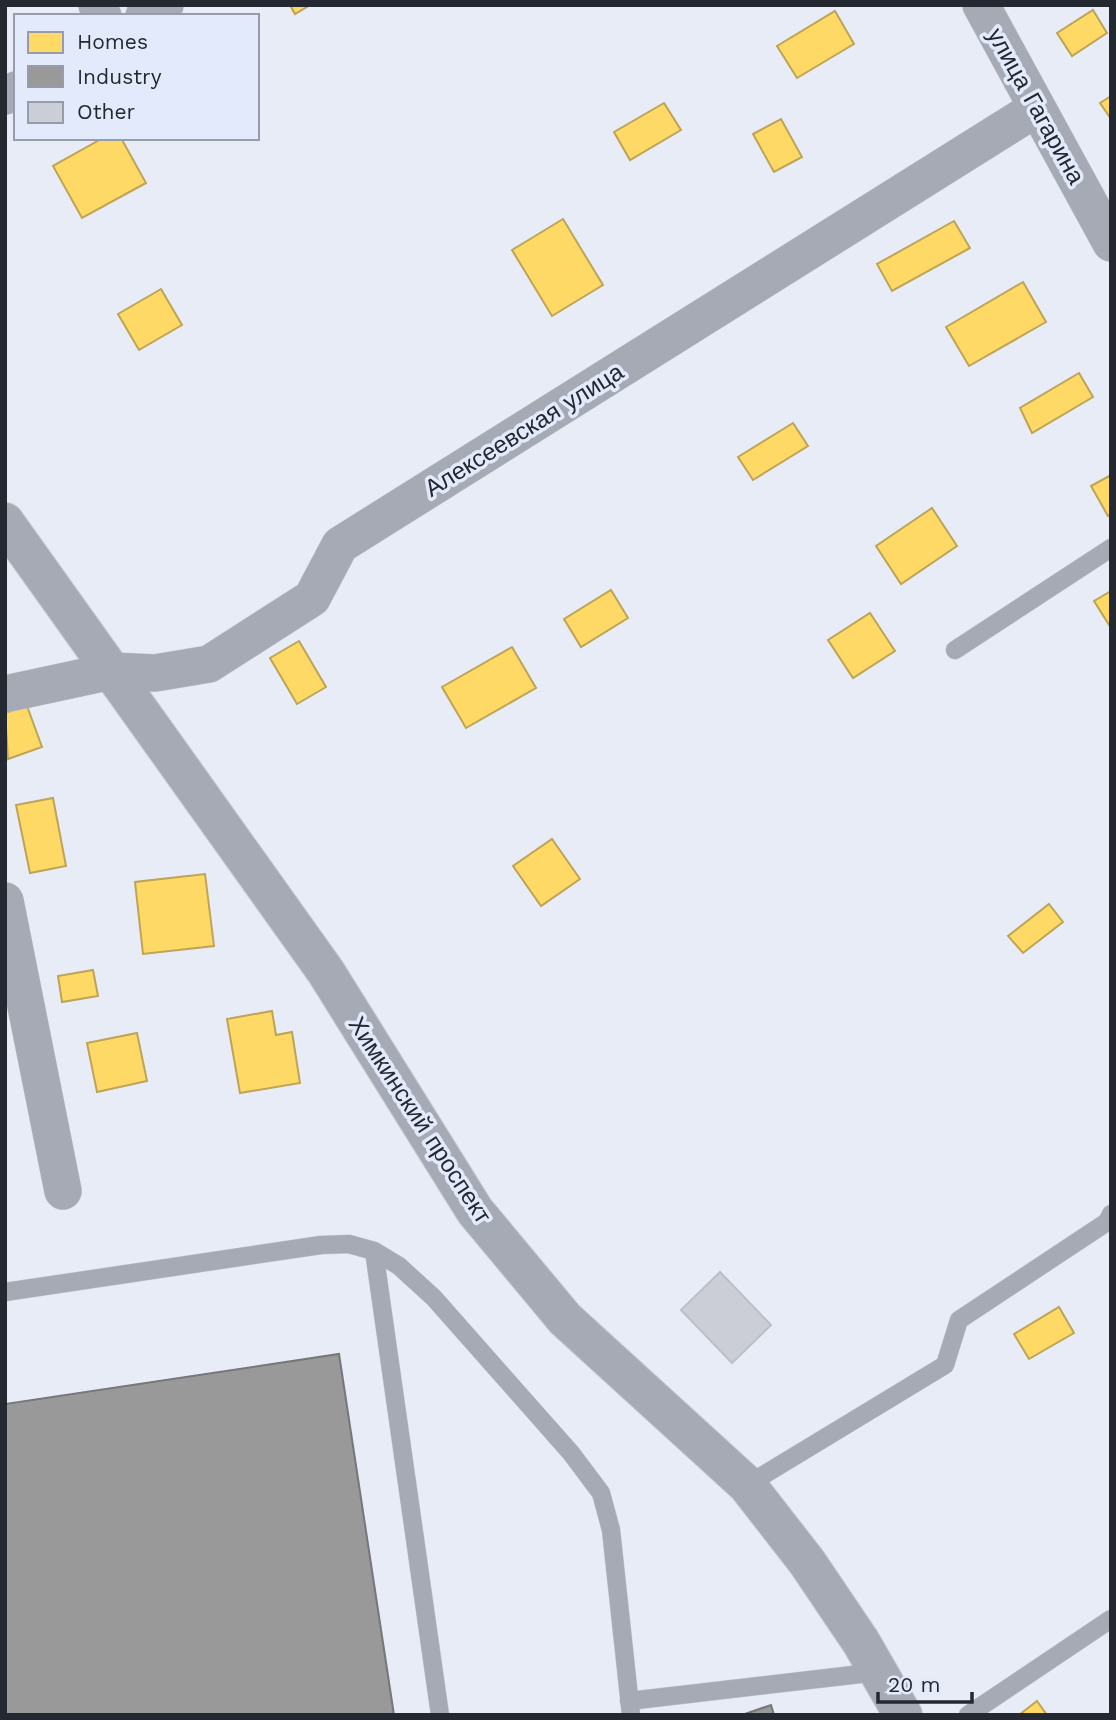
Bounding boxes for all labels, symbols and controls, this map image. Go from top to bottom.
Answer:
legend [14,14,259,140]
street label: улица Гагарина [982,23,1091,189]
text: Homes [77,29,148,54]
text: Industry [77,64,162,89]
text: Other [77,99,136,124]
street label: Алексеевская улица [420,357,629,503]
street label: Химкинский проспект [343,1012,497,1228]
scale bar [878,1660,972,1704]
text: 20 m [888,1672,940,1697]

